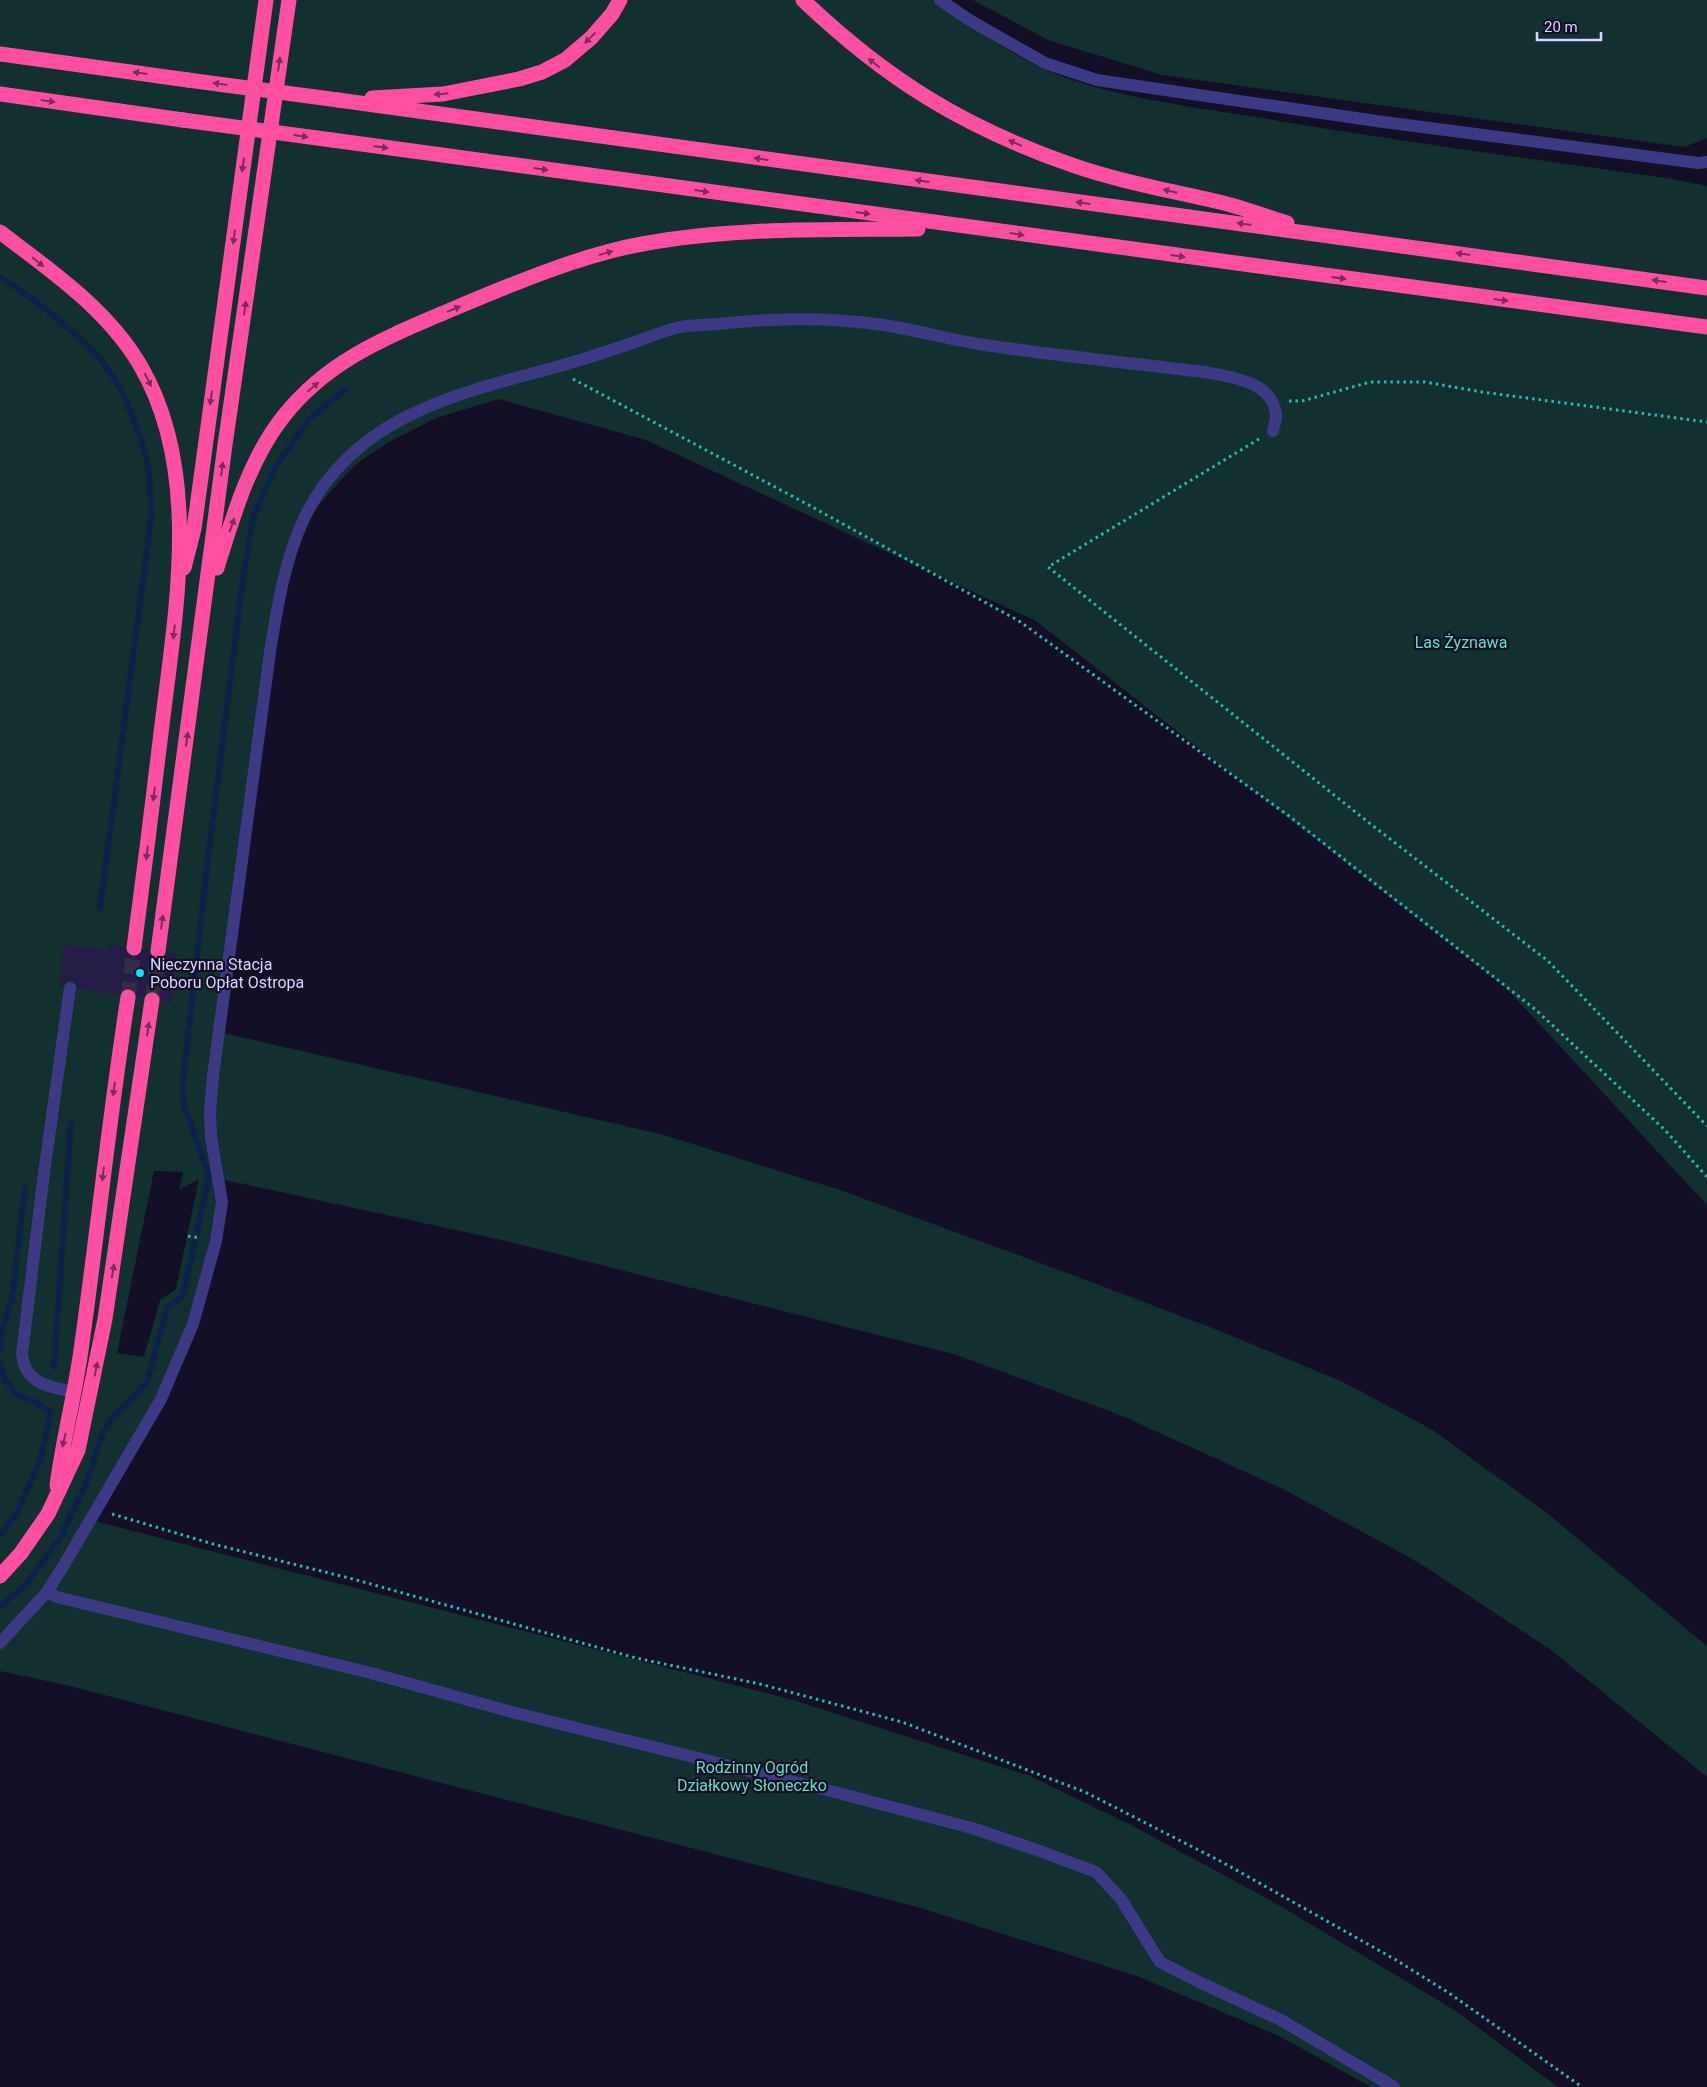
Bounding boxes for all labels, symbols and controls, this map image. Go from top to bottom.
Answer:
scale bar [1537,10,1601,42]
text: 20 m [1544,18,1578,36]
one-way arrow [585,32,597,44]
one-way arrow [276,56,284,72]
one-way arrow [868,57,881,68]
one-way arrow [132,69,148,77]
one-way arrow [212,80,228,88]
one-way arrow [433,90,449,98]
one-way arrow [41,97,57,105]
one-way arrow [293,132,309,140]
one-way arrow [1007,139,1022,147]
one-way arrow [373,143,389,151]
one-way arrow [753,155,769,163]
one-way arrow [239,157,247,173]
one-way arrow [534,165,550,173]
one-way arrow [914,177,930,185]
one-way arrow [1162,187,1177,195]
one-way arrow [695,188,711,196]
one-way arrow [1075,198,1091,206]
one-way arrow [856,210,872,218]
one-way arrow [1236,220,1252,228]
one-way arrow [229,229,237,245]
one-way arrow [1010,231,1026,239]
one-way arrow [599,249,614,257]
one-way arrow [1455,250,1471,258]
one-way arrow [1171,252,1187,260]
one-way arrow [32,256,45,267]
one-way arrow [1332,274,1348,282]
one-way arrow [1650,277,1666,285]
one-way arrow [1493,296,1509,304]
one-way arrow [241,300,249,316]
one-way arrow [447,305,461,313]
one-way arrow [144,373,152,387]
one-way arrow [306,381,318,393]
one-way arrow [207,390,215,406]
one-way arrow [218,461,226,477]
one-way arrow [228,517,236,532]
one-way arrow [169,625,177,641]
park label: Las Żyznawa [1415,633,1507,652]
one-way arrow [183,731,191,747]
one-way arrow [150,786,158,802]
one-way arrow [142,846,150,862]
one-way arrow [158,913,166,929]
place label: Nieczynna Stacja Poboru Opłat Ostropa [150,955,304,992]
marker: Nieczynna Stacja Poboru Opłat Ostropa [134,967,146,979]
one-way arrow [144,1021,152,1037]
one-way arrow [110,1082,118,1098]
one-way arrow [99,1166,107,1182]
one-way arrow [109,1263,117,1279]
one-way arrow [93,1360,101,1376]
one-way arrow [60,1433,68,1448]
park label: Rodzinny Ogród Działkowy Słoneczko [677,1758,827,1795]

